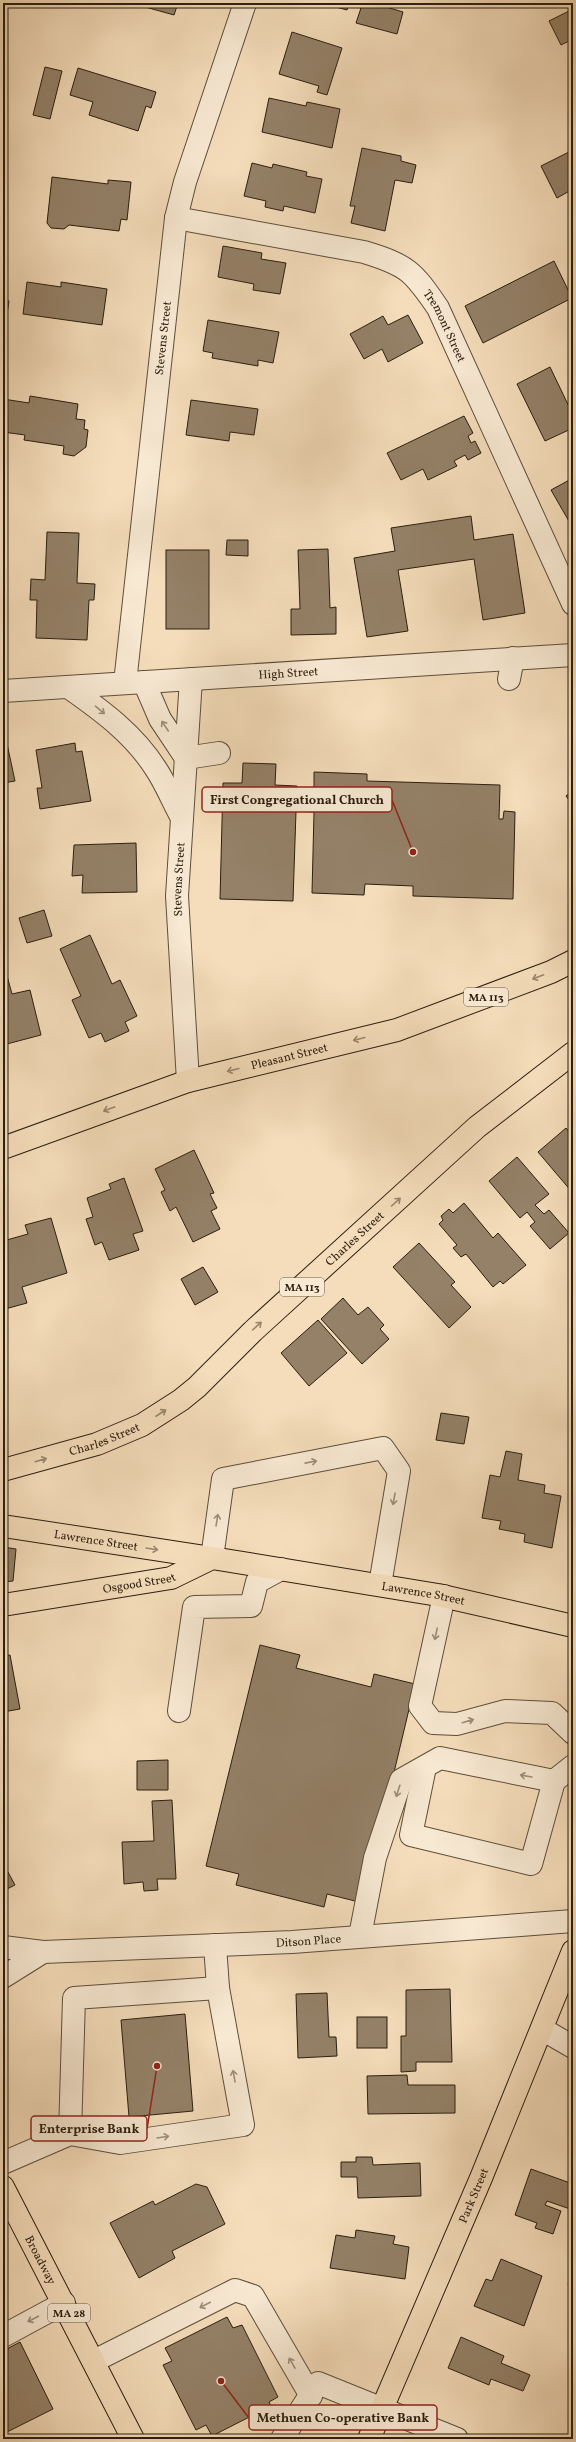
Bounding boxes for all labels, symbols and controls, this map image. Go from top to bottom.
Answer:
street label: Tremont Street [419,287,469,365]
street label: Stevens Street [152,300,176,376]
street label: High Street [258,664,319,684]
one-way arrow [95,705,105,714]
one-way arrow [160,720,168,732]
callout: First Congregational Church [202,787,392,812]
text: First Congregational Church [210,792,385,810]
street label: Stevens Street [170,842,189,917]
one-way arrow [532,973,544,981]
road number: MA 113 [464,988,508,1006]
one-way arrow [353,1036,366,1044]
street label: Pleasant Street [249,1040,330,1074]
one-way arrow [227,1066,240,1074]
one-way arrow [104,1106,116,1114]
one-way arrow [390,1197,401,1206]
street label: Charles Street [322,1208,388,1270]
road number: MA 113 [280,1278,324,1296]
one-way arrow [252,1322,263,1331]
one-way arrow [155,1409,166,1417]
street label: Charles Street [67,1420,143,1460]
one-way arrow [34,1456,47,1463]
one-way arrow [304,1458,317,1466]
one-way arrow [390,1492,398,1505]
one-way arrow [213,1514,221,1527]
street label: Lawrence Street [53,1527,139,1556]
one-way arrow [145,1545,158,1553]
street label: Osgood Street [102,1570,179,1598]
street label: Lawrence Street [380,1579,466,1610]
one-way arrow [431,1627,439,1640]
one-way arrow [462,1717,475,1724]
one-way arrow [520,1772,533,1780]
one-way arrow [393,1785,401,1797]
street label: Ditson Place [276,1931,342,1952]
one-way arrow [230,2070,238,2083]
callout: Enterprise Bank [31,2116,147,2141]
text: Enterprise Bank [39,2121,139,2139]
one-way arrow [156,2133,169,2141]
street label: Park Street [456,2166,493,2226]
street label: Broadway [20,2233,59,2288]
one-way arrow [199,2302,211,2310]
road number: MA 28 [48,2304,90,2322]
one-way arrow [28,2316,40,2324]
one-way arrow [287,2357,295,2369]
callout: Methuen Co-operative Bank [249,2405,437,2430]
text: Methuen Co-operative Bank [257,2410,429,2428]

